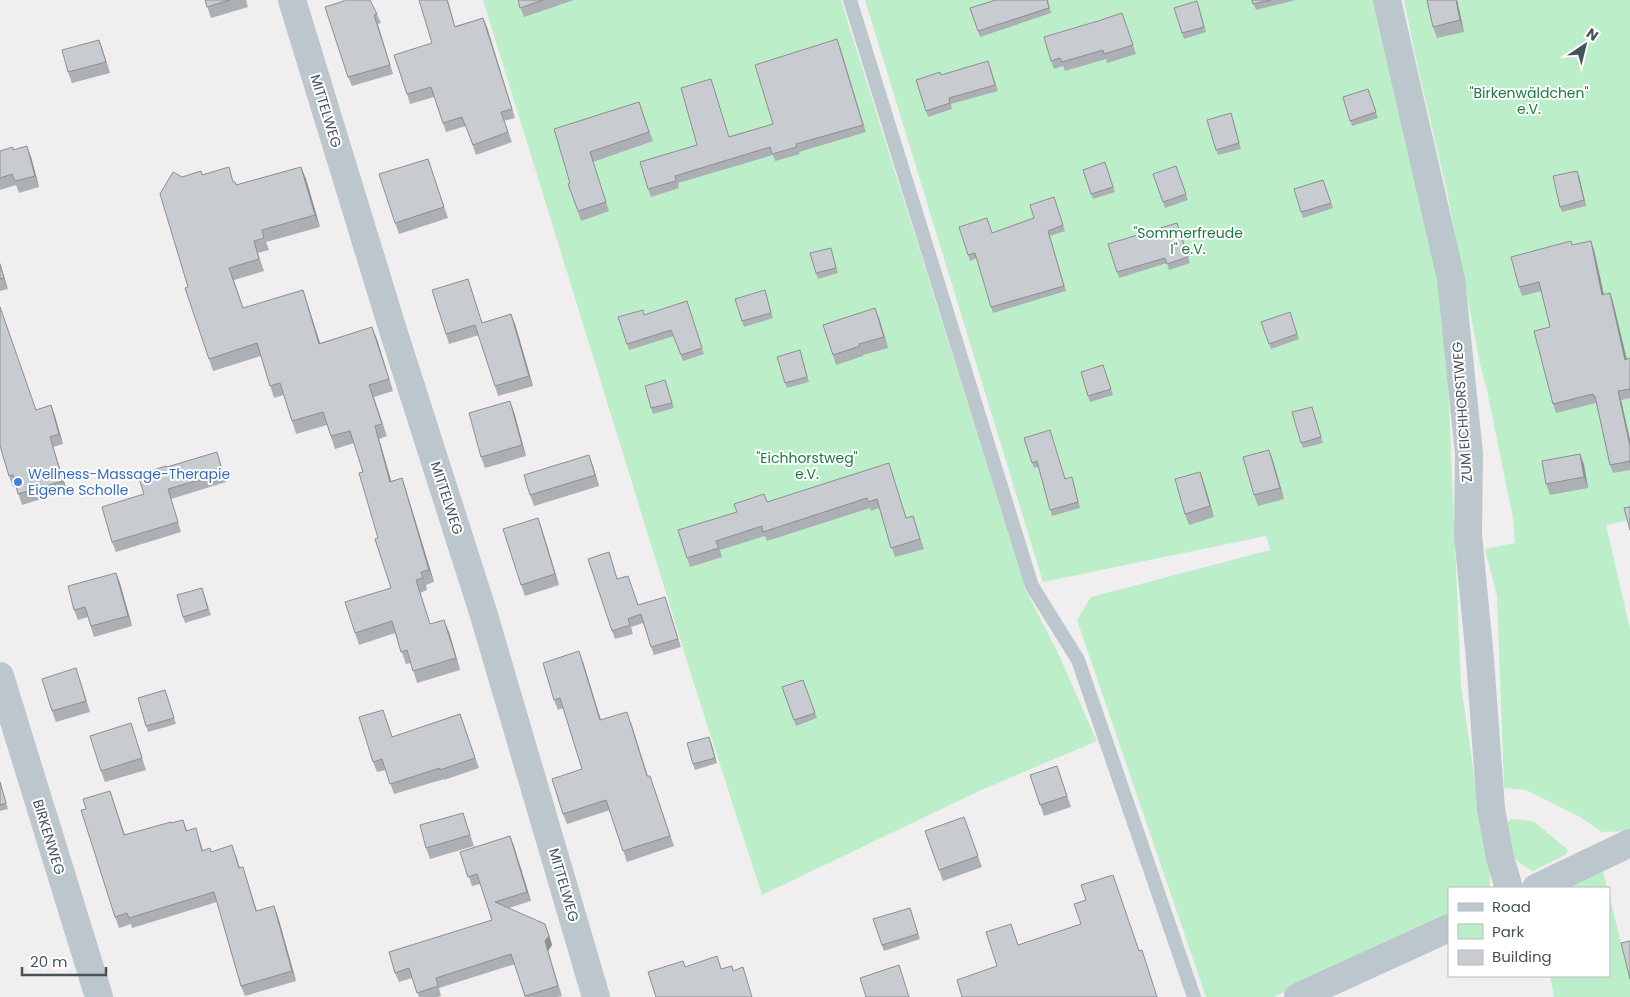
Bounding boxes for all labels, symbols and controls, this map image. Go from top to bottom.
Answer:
north arrow [1560,20,1610,70]
text: N [1582,23,1603,46]
street label: MITTELWEG [305,72,347,150]
park label: "Birkenwäldchen" e.V. [1469,83,1589,119]
park label: "Sommerfreude I" e.V. [1133,223,1243,259]
street label: ZUM EICHHORSTWEG [1447,341,1477,483]
park label: "Eichhorstweg" e.V. [756,448,858,484]
street label: MITTELWEG [426,459,468,537]
place label: Wellness-Massage-Therapie Eigene Scholle [28,464,230,500]
marker: Wellness-Massage-Therapie Eigene Scholle [12,476,24,488]
street label: BIRKENWEG [28,797,70,877]
street label: MITTELWEG [544,846,584,924]
legend [1448,887,1610,977]
text: Road [1492,896,1531,917]
text: Park [1492,921,1524,942]
scale bar [22,944,106,976]
text: Building [1492,946,1552,967]
text: 20 m [30,951,68,972]

